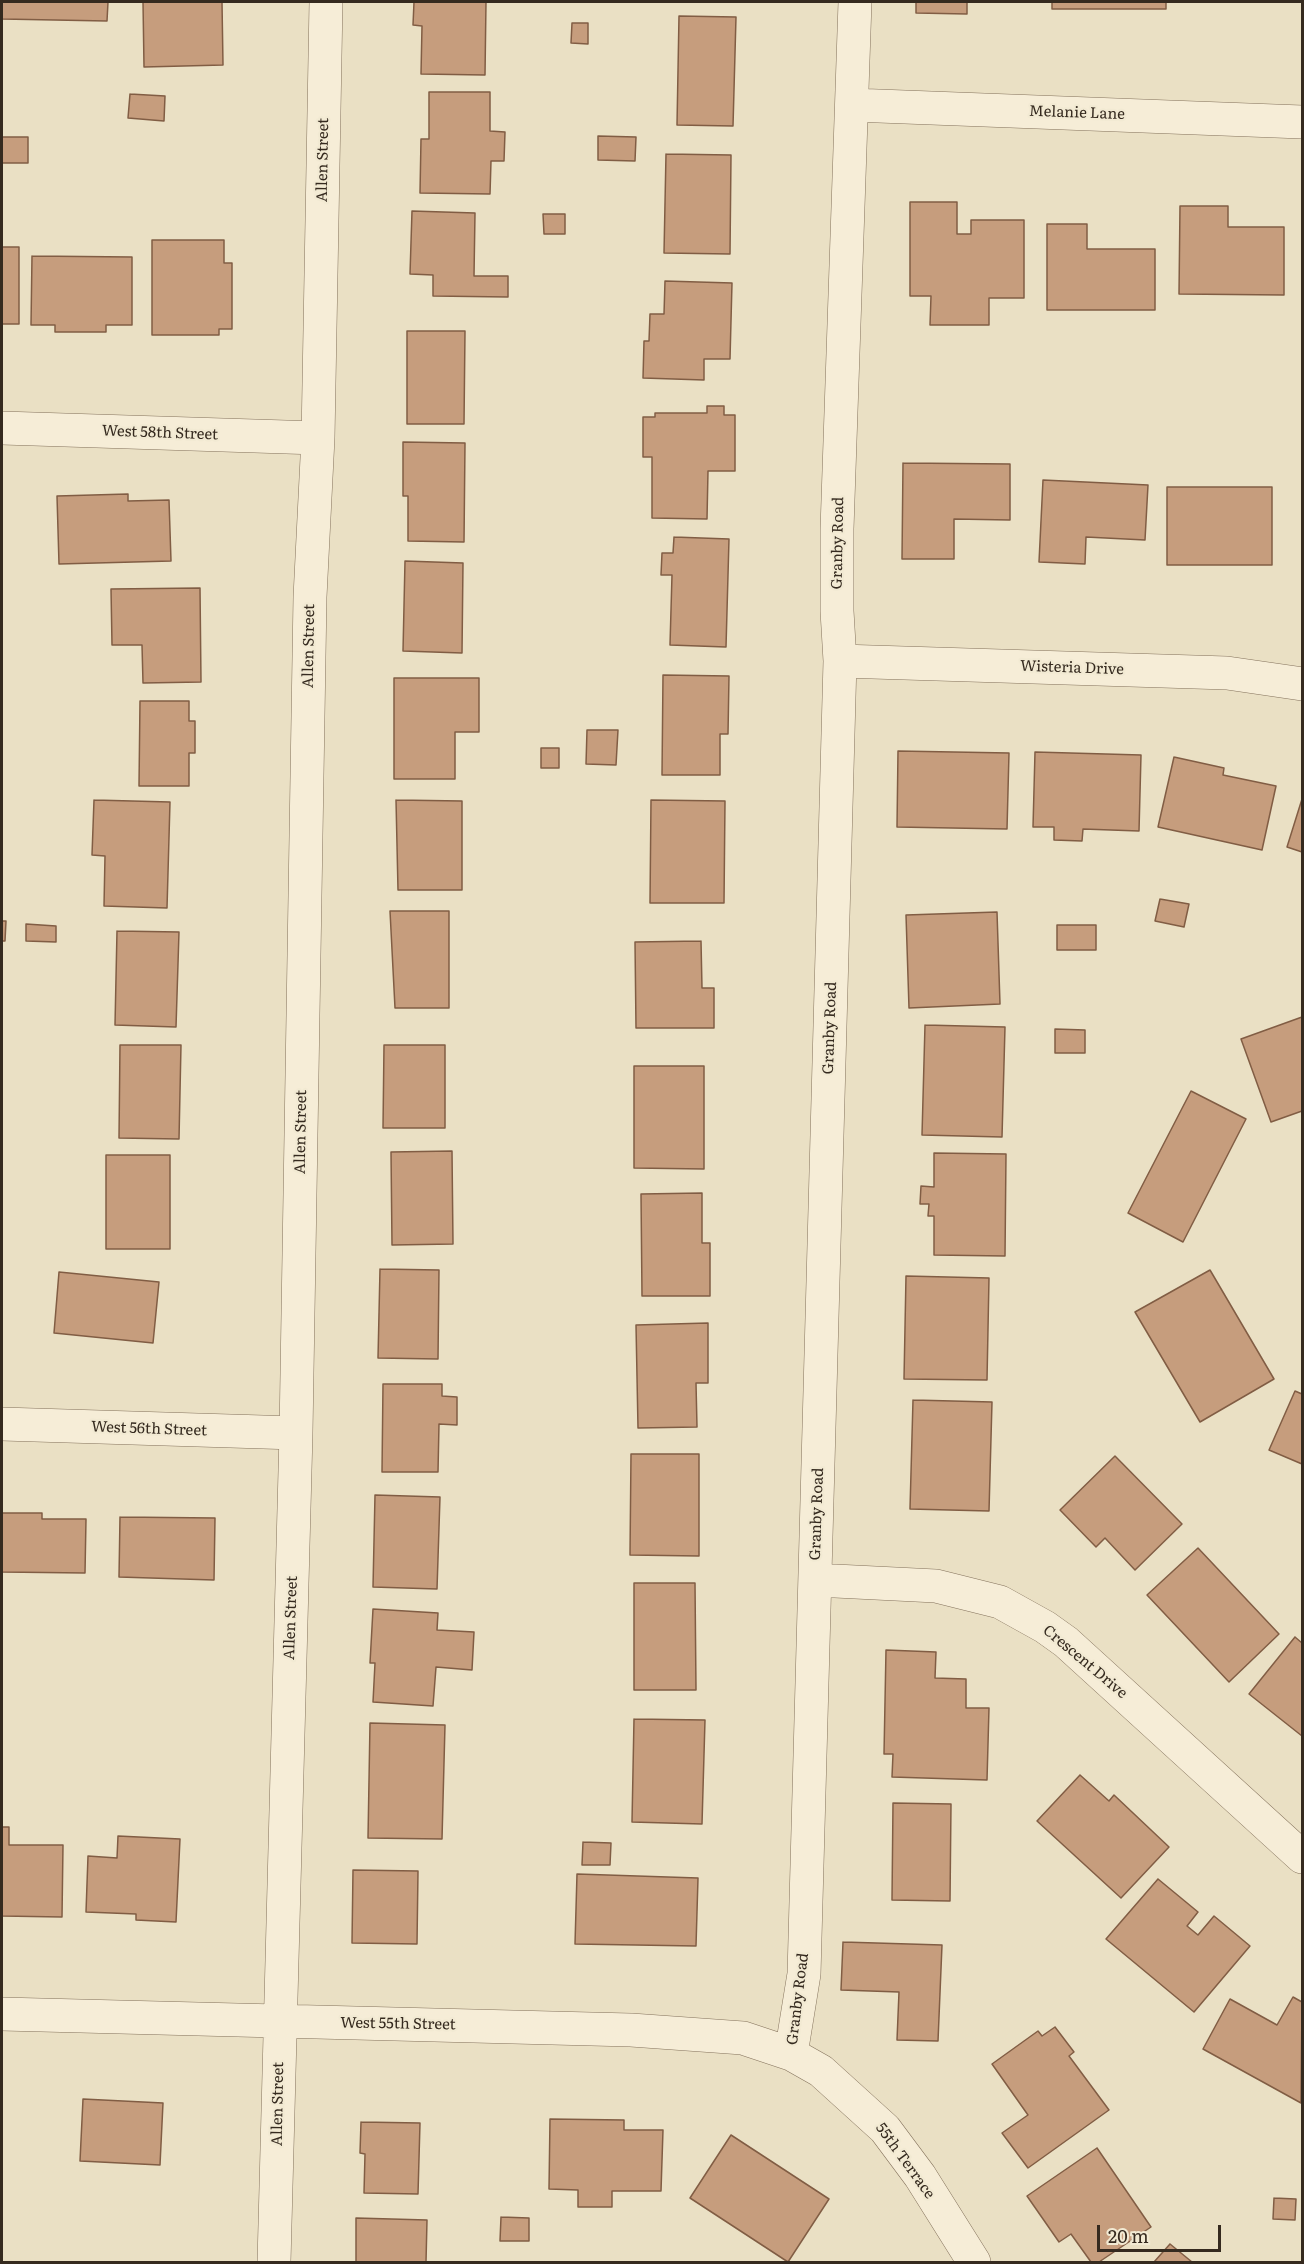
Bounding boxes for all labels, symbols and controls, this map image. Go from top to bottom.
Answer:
street label: Melanie Lane [1029,102,1125,124]
street label: Allen Street [313,118,333,202]
street label: West 58th Street [102,422,218,444]
street label: Granby Road [828,497,848,589]
street label: Allen Street [299,604,319,688]
street label: Wisteria Drive [1020,657,1124,679]
street label: Granby Road [819,981,841,1075]
street label: Allen Street [291,1090,311,1174]
street label: West 56th Street [91,1418,207,1440]
street label: Granby Road [806,1467,828,1561]
street label: Allen Street [281,1576,301,1660]
street label: Crescent Drive [1039,1621,1131,1703]
street label: Granby Road [783,1952,813,2046]
street label: West 55th Street [340,2014,456,2034]
street label: Allen Street [268,2062,288,2146]
street label: 55th Terrace [871,2120,939,2202]
scale bar [1100,2213,1224,2251]
text: 20 m [1108,2222,1149,2249]

